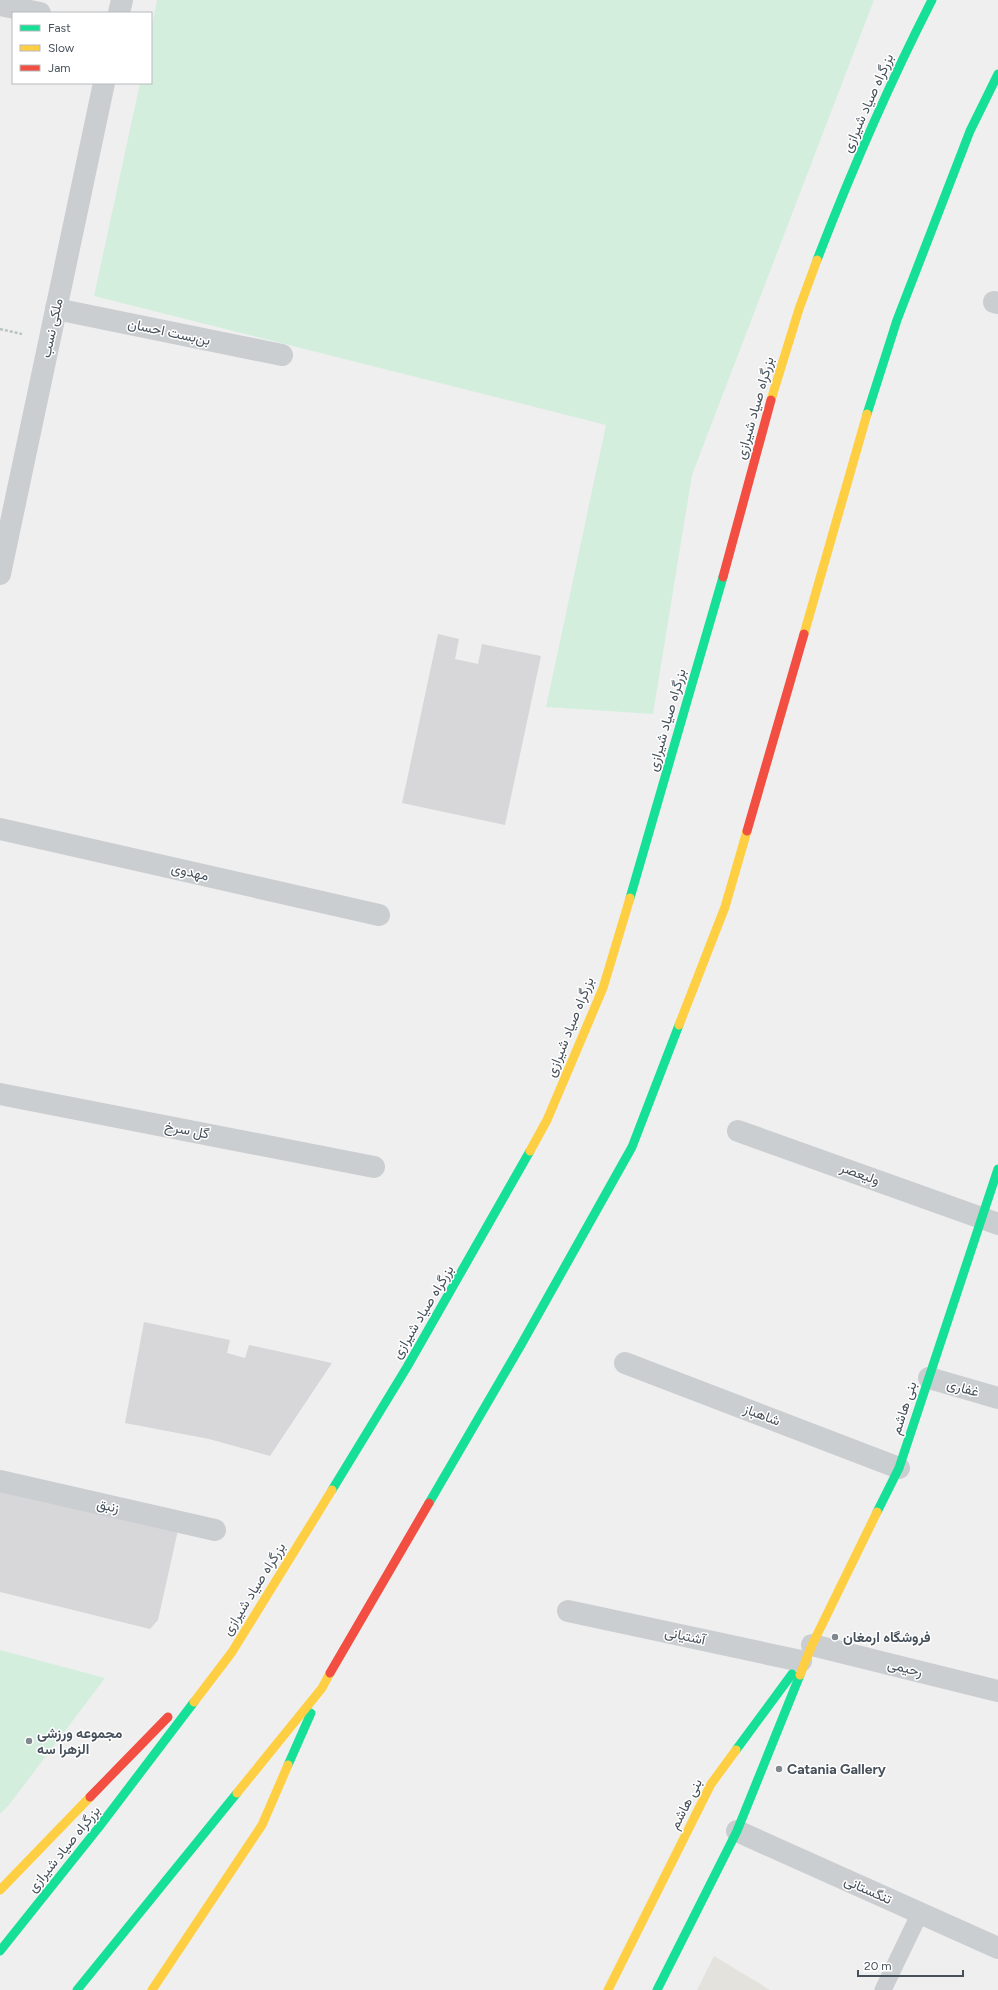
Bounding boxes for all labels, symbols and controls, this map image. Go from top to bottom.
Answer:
legend [12,12,152,84]
text: Fast [48,21,71,35]
text: Slow [48,41,75,55]
street label: بزرگراه صیاد شیرازی [839,51,897,155]
text: Jam [48,61,71,75]
street label: ملکی نسب [37,297,67,359]
street label: بن‌بست احسان [126,315,212,349]
street label: بزرگراه صیاد شیرازی [732,355,778,461]
street label: بزرگراه صیاد شیرازی [644,667,690,773]
street label: مهدوی [170,859,210,885]
street label: بزرگراه صیاد شیرازی [542,975,598,1079]
street label: گل سرخ [163,1117,211,1145]
street label: ولیعصر [837,1159,882,1189]
street label: بزرگراه صیاد شیرازی [388,1262,458,1362]
street label: غفاری [945,1375,981,1401]
street label: بنی هاشم [887,1379,921,1437]
street label: شاهباز [740,1400,783,1430]
street label: زنبق [95,1495,121,1517]
street label: بزرگراه صیاد شیرازی [219,1539,289,1639]
street label: آشتیانی [663,1623,709,1649]
place label: فروشگاه ارمغان [843,1629,931,1646]
marker: فروشگاه ارمغان [830,1632,840,1642]
street label: رحیمی [886,1655,924,1681]
place label: مجموعه ورزشی الزهرا سه [37,1725,123,1758]
marker: مجموعه ورزشی الزهرا سه [24,1736,34,1746]
place label: Catania Gallery [787,1761,887,1778]
marker: Catania Gallery [774,1764,784,1774]
street label: بنی هاشم [666,1776,706,1832]
street label: بزرگراه صیاد شیرازی [24,1802,104,1896]
street label: تنگستانی [842,1872,895,1908]
scale bar [858,1952,963,1978]
text: 20 m [864,1959,892,1973]

